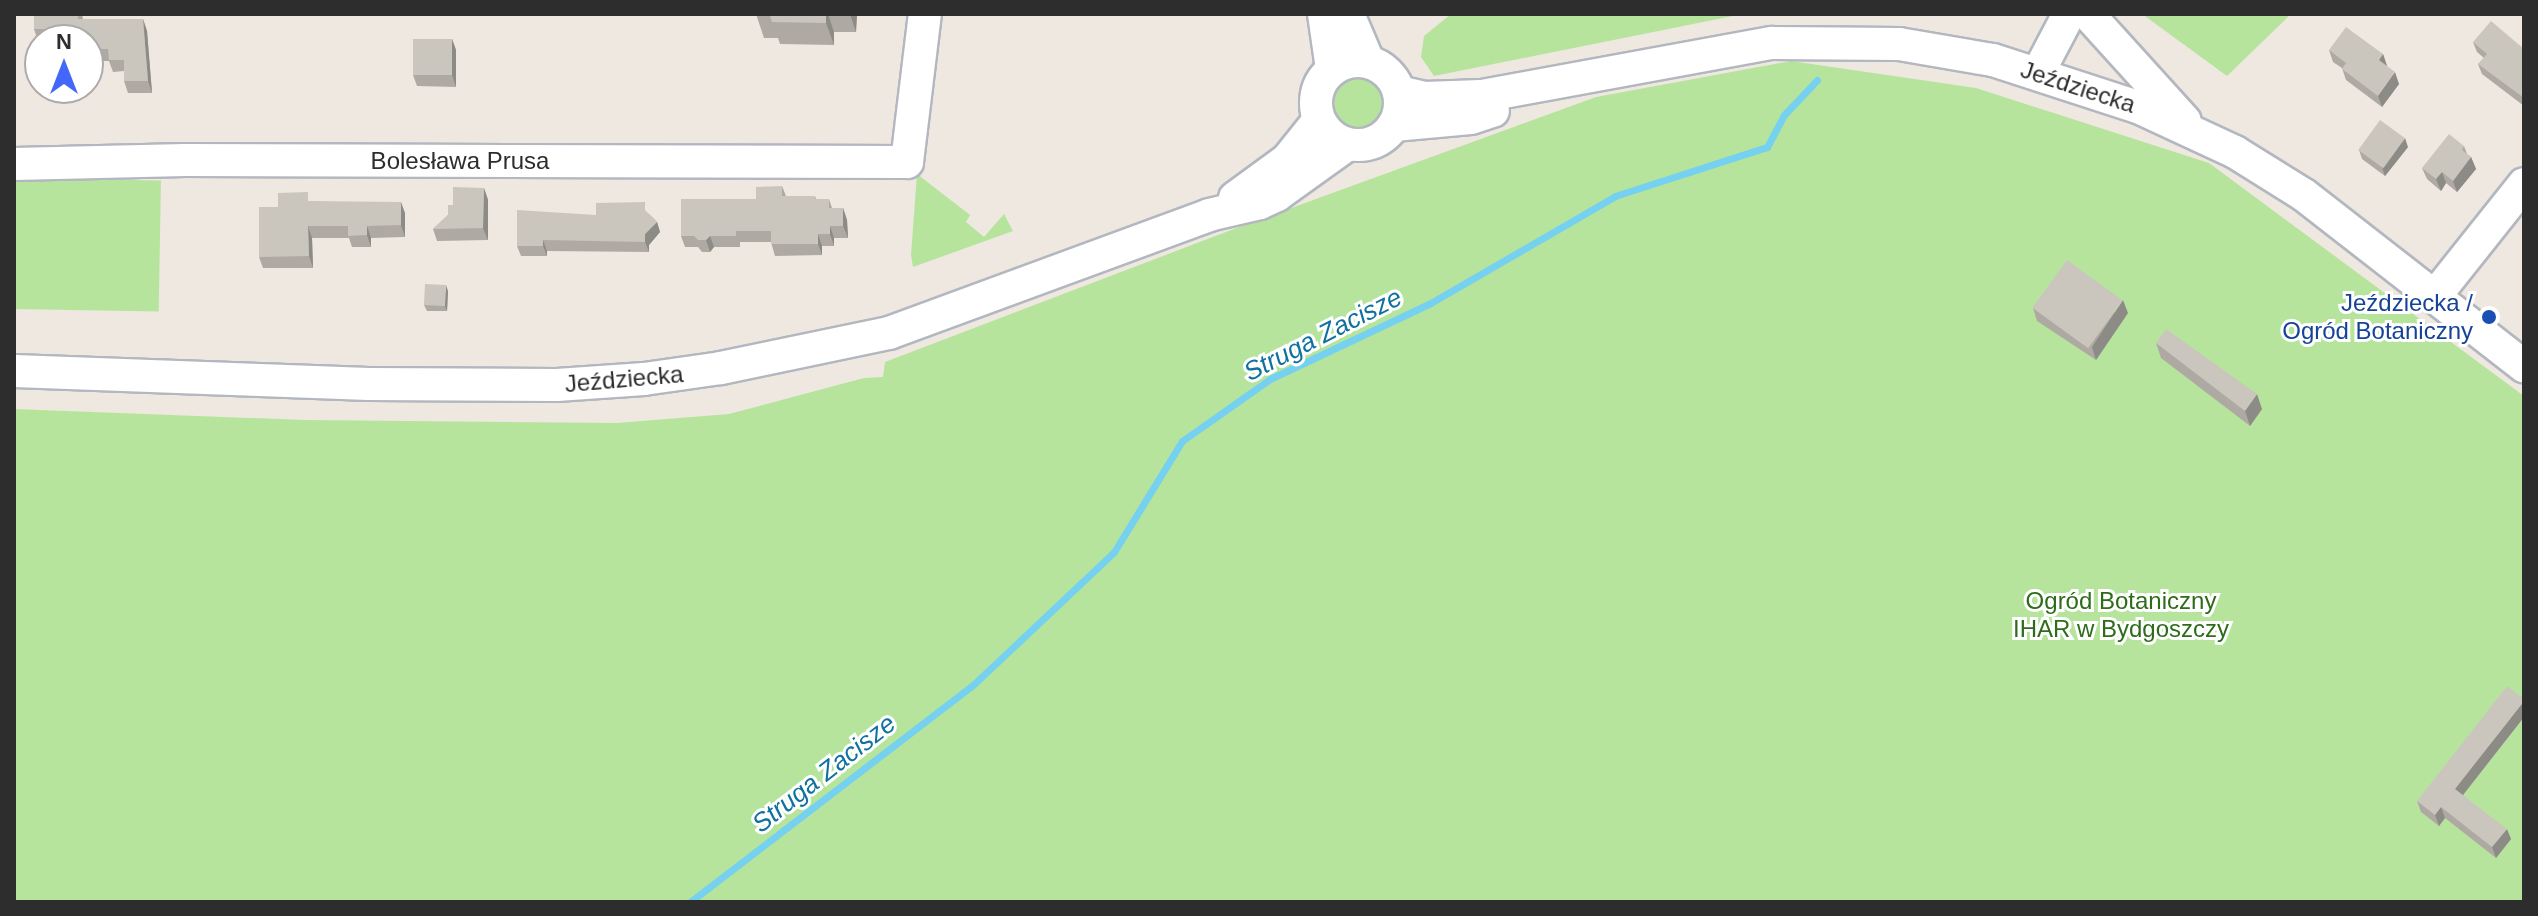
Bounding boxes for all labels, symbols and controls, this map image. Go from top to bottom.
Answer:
north arrow [24,24,104,104]
text: N [56,29,72,54]
street label: Jeździecka [2017,55,2139,119]
street label: Bolesława Prusa [371,147,549,175]
water label: Struga Zacisze [1239,282,1407,388]
place label: Jeździecka / Ogród Botaniczny [2282,289,2473,345]
marker: Jeździecka / Ogród Botaniczny [2480,308,2498,326]
street label: Jeździecka [564,359,684,399]
park label: Ogród Botaniczny IHAR w Bydgoszczy [2013,587,2229,643]
water label: Struga Zacisze [746,708,902,840]

